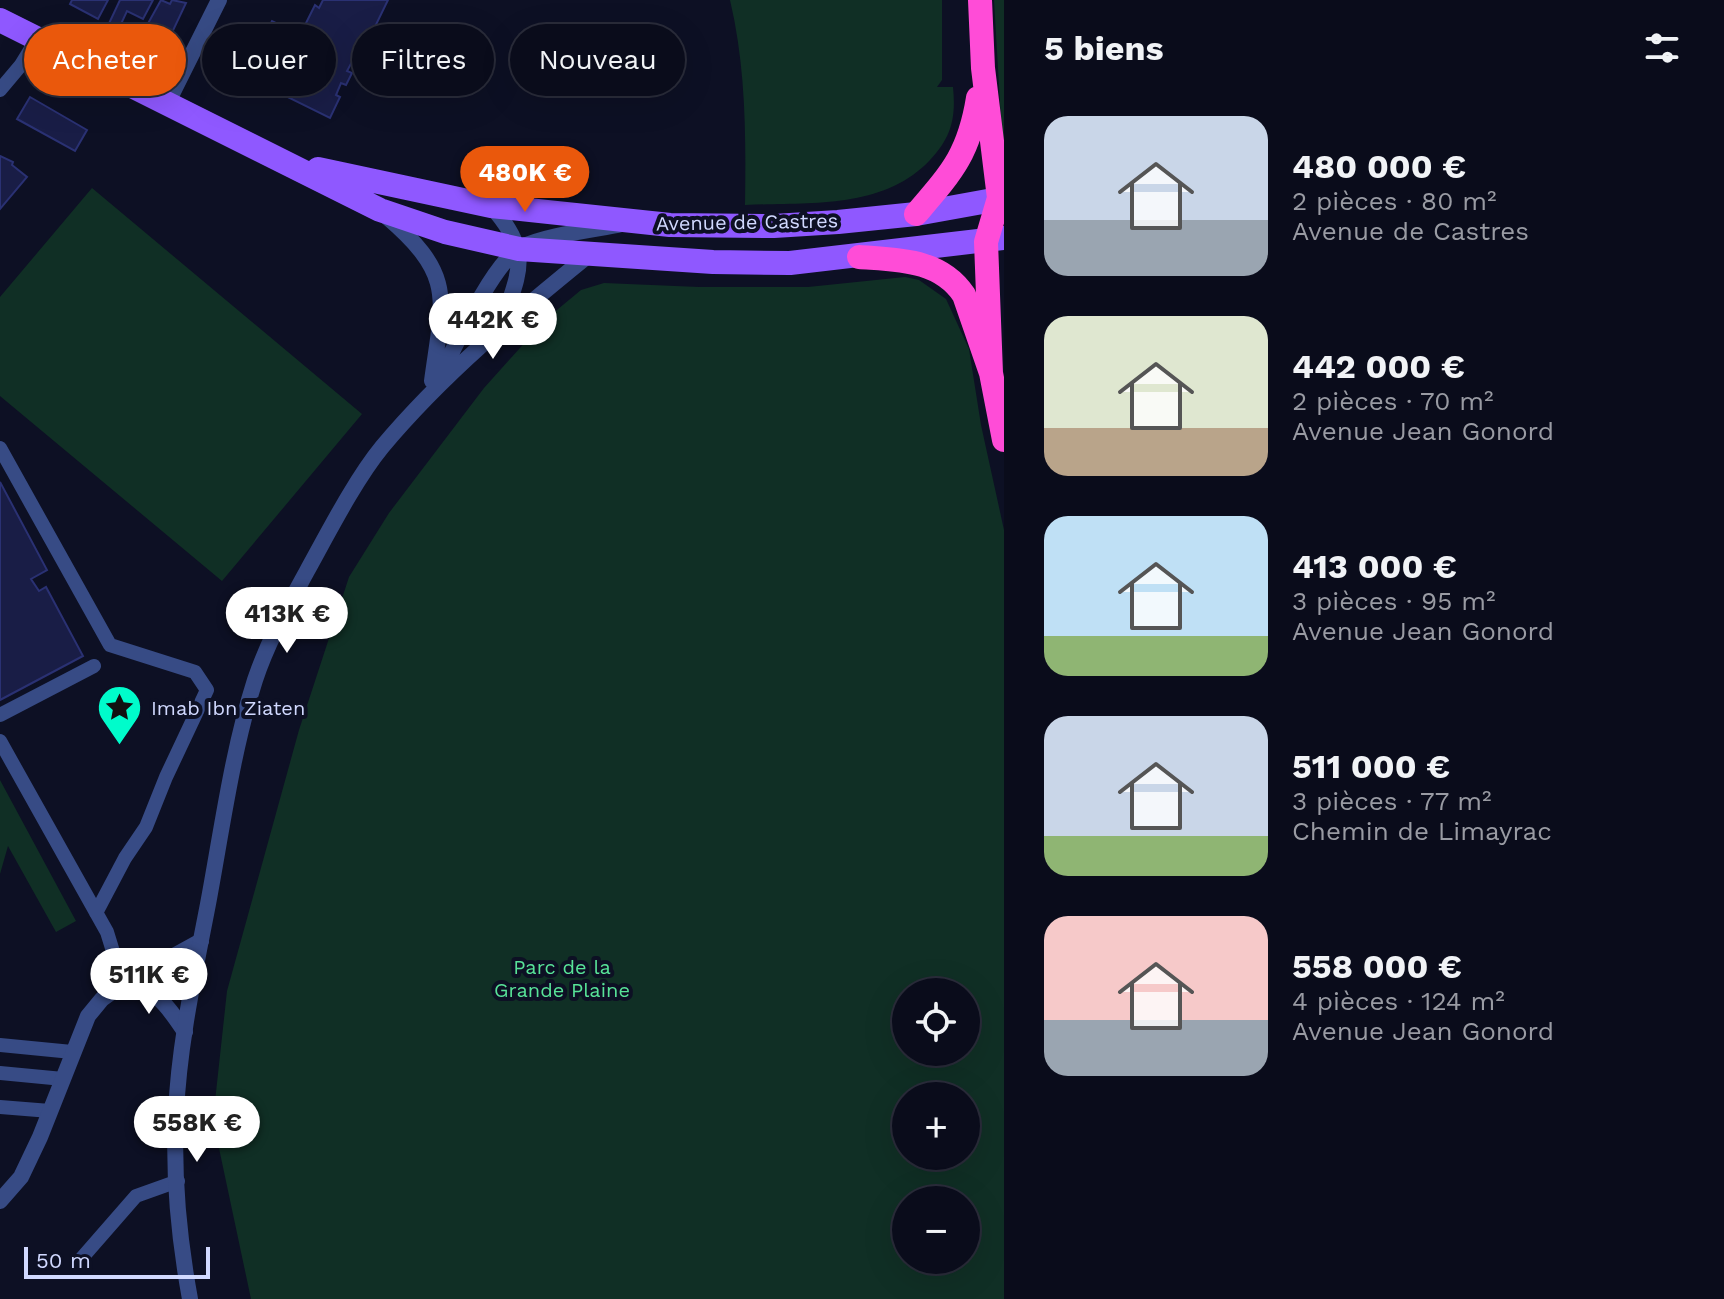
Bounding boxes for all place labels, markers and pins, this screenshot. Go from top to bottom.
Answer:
pin: 480K € [460,146,590,214]
pin: 442K € [428,293,558,361]
pin: 413K € [222,587,352,655]
place icon: Imab Ibn Ziaten [96,684,144,747]
place label: Imab Ibn Ziaten [151,696,305,720]
pin: 511K € [84,948,214,1016]
pin: 558K € [132,1096,262,1164]

